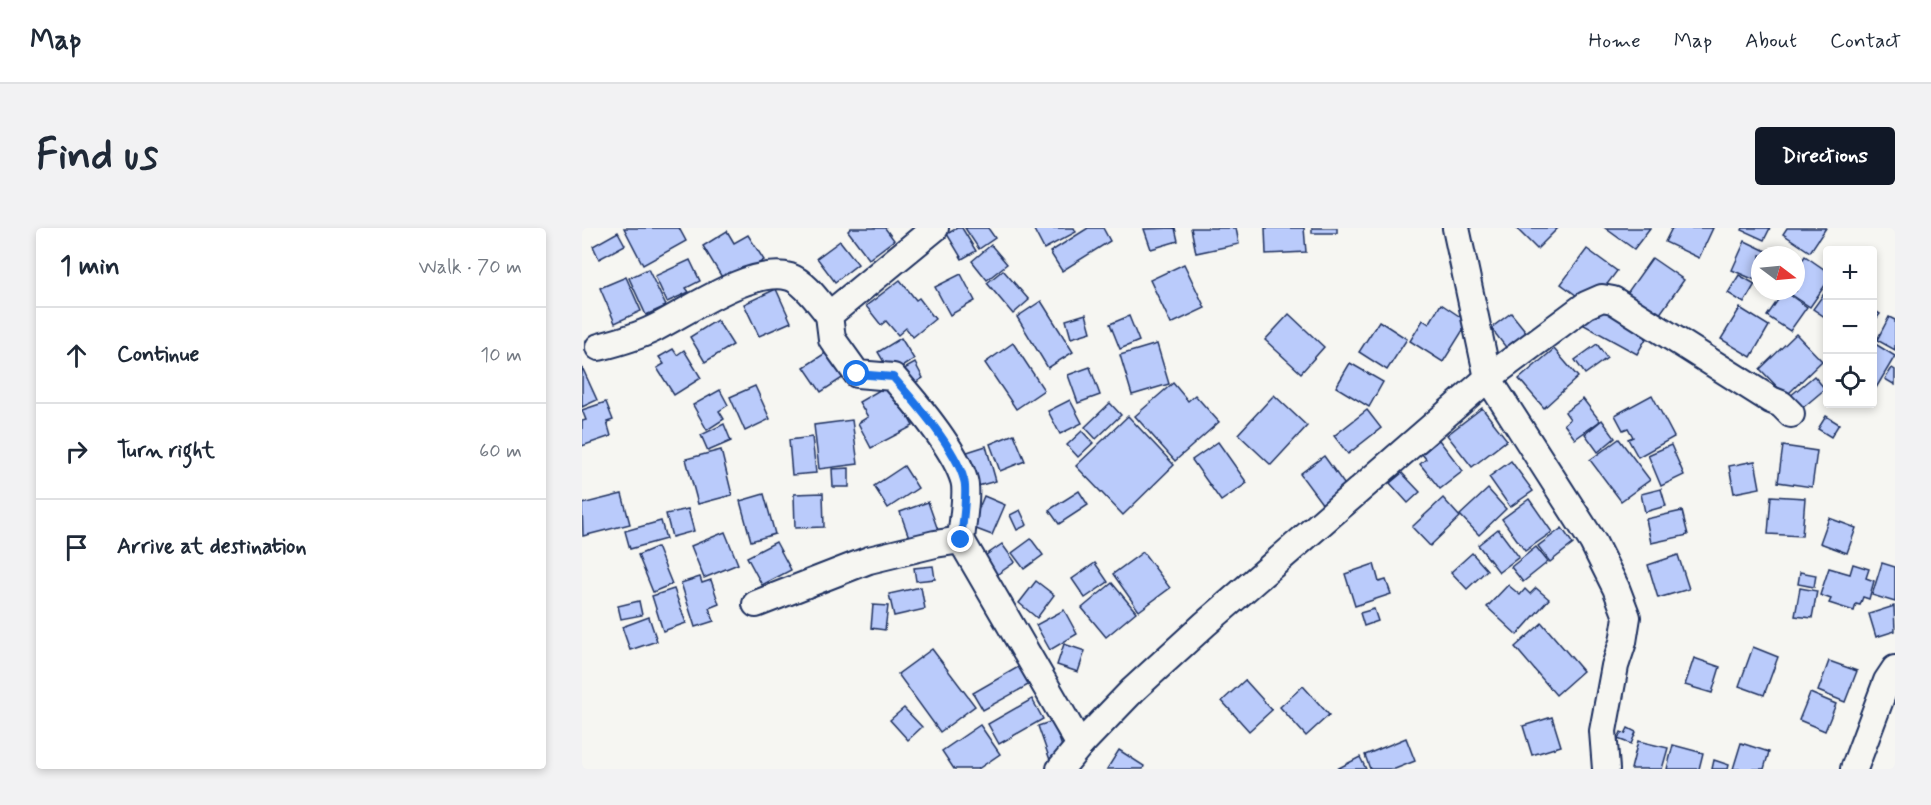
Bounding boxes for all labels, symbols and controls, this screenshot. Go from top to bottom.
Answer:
text: Map [30,23,81,60]
text: Home [1589,27,1641,55]
text: Map [1674,27,1712,55]
text: About [1745,27,1797,55]
text: Contact [1830,27,1901,55]
button: Directions [1755,127,1895,185]
text: Find us [36,129,158,184]
north arrow [1751,246,1805,300]
map controls [1823,246,1877,408]
button: + [1823,246,1877,300]
text: 1 min [60,250,120,284]
text: Walk · 70 m [419,254,522,281]
button: − [1823,300,1877,354]
icon: ahead [60,339,93,372]
text: Continue [117,341,199,369]
text: 10 m [480,342,522,369]
button: locate [1823,354,1877,408]
route start [843,360,869,386]
icon: right [60,435,93,468]
text: Turn right [117,437,215,465]
text: 60 m [479,438,522,465]
route end [947,526,973,552]
icon: arrive [60,531,93,564]
text: Arrive at destination [117,533,307,561]

